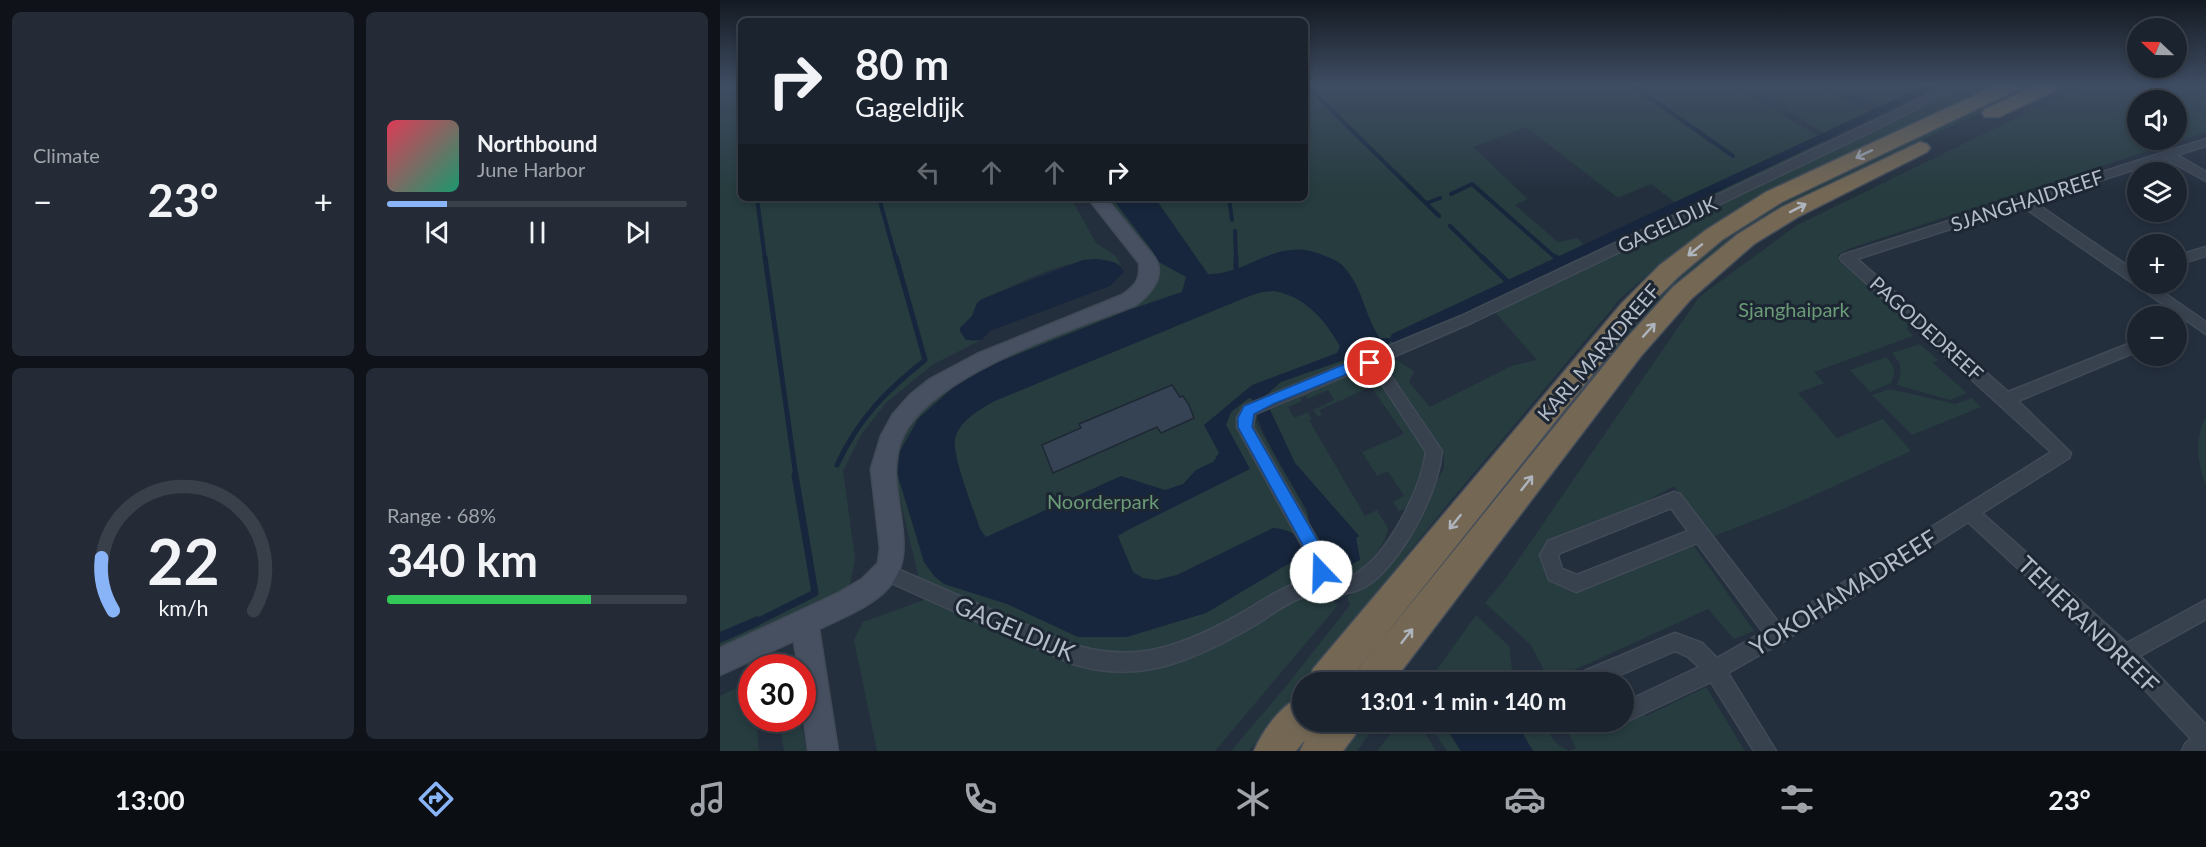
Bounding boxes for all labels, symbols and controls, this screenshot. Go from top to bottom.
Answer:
north arrow [2127,18,2187,78]
map controls [2127,18,2187,366]
text: 80 m [855,39,949,89]
icon: right [756,42,834,120]
text: Gageldijk [855,90,964,123]
button: sound [2127,90,2187,150]
text: Northbound [477,130,597,157]
text: Climate [33,143,100,167]
one-way arrow [1855,149,1873,160]
icon: left [912,156,945,189]
icon: ahead [975,156,1008,189]
icon: ahead [1038,156,1071,189]
icon: right [1101,156,1134,189]
text: June Harbor [477,157,585,181]
button: layers [2127,162,2187,222]
street label: SJANGHAIDREEF [1948,164,2106,236]
text: 23° [148,173,218,227]
text: − [33,181,52,221]
text: + [314,181,333,221]
street label: GAGELDIJK [1614,190,1721,257]
one-way arrow [1789,201,1807,213]
icon: previous [421,216,454,249]
icon: pause [521,216,554,249]
icon: next [621,216,654,249]
button: + [2127,234,2187,294]
one-way arrow [1687,244,1703,257]
street label: PAGODEDREEF [1866,271,1988,385]
street label: KARL MARXDREEF [1532,279,1664,425]
park label: Sjanghaipark [1738,297,1851,321]
button: − [2127,306,2187,366]
one-way arrow [1642,323,1656,338]
pin [1344,337,1395,388]
icon: arrive [1353,346,1386,379]
one-way arrow [1521,475,1534,491]
park label: Noorderpark [1047,489,1160,513]
text: Range · 68% [387,503,496,527]
one-way arrow [1448,513,1461,529]
text: 22 [147,523,219,598]
street label: YOKOHAMADREEF [1744,523,1942,661]
text: 340 km [387,533,538,587]
position arrow [1289,540,1353,604]
street label: TEHERANDREEF [2013,550,2165,698]
street label: GAGELDIJK [950,590,1080,666]
text: km/h [158,595,208,621]
one-way arrow [1400,628,1413,644]
speed limit sign: 30 [738,654,816,732]
text: 13:01 · 1 min · 140 m [1360,688,1566,715]
icon: directions [415,778,457,820]
icon: music [687,778,729,820]
icon: phone [959,778,1001,820]
icon: climate [1232,778,1274,820]
icon: car [1504,778,1546,820]
icon: filters [1776,778,1818,820]
text: 13:00 [115,783,185,816]
text: 23° [2048,783,2091,816]

